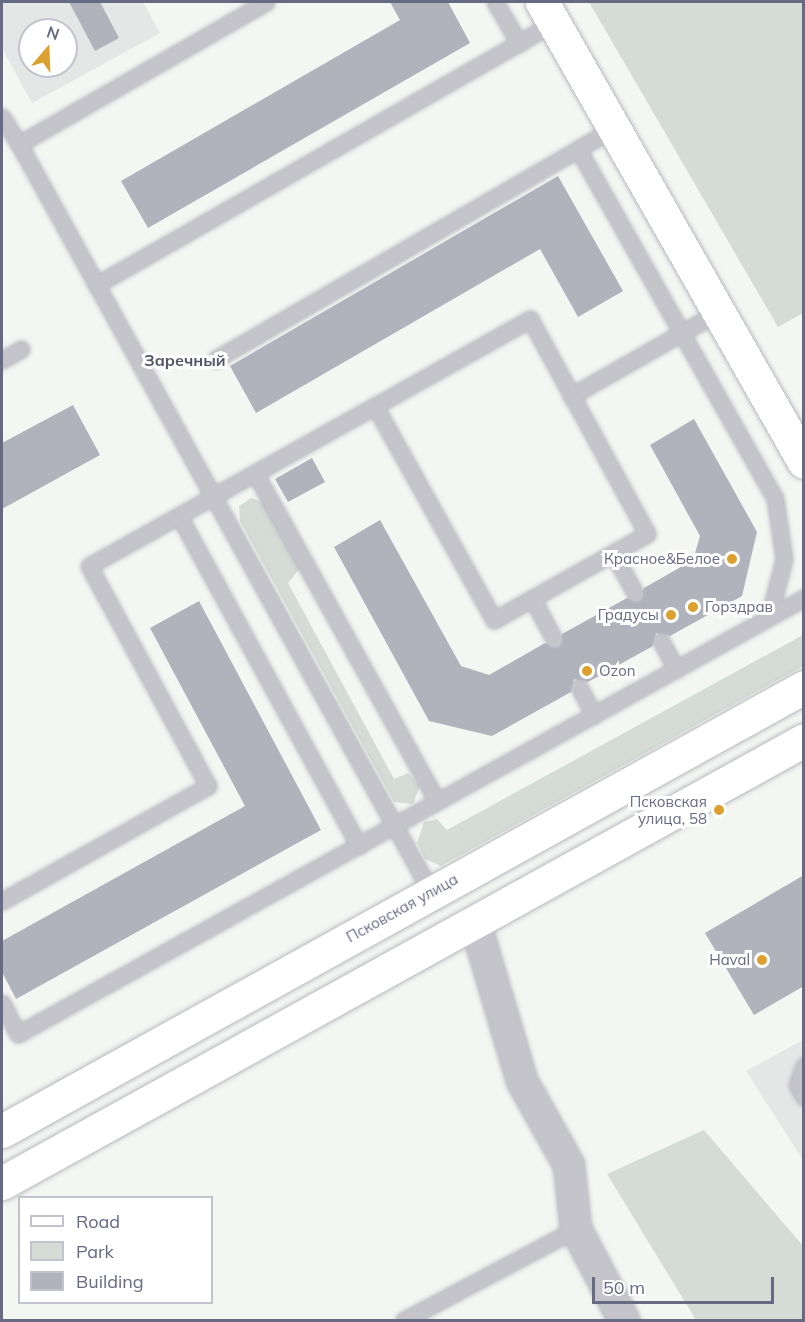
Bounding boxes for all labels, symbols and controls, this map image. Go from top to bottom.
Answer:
north arrow [18,18,78,78]
text: N [44,21,62,44]
district label: Заречный [144,350,226,370]
place label: Красное&Белое [604,550,720,568]
marker: Красное&Белое [725,552,739,566]
place label: Горздрав [705,598,773,616]
marker: Горздрав [686,600,700,614]
place label: Градусы [598,606,659,624]
marker: Градусы [664,608,678,622]
place label: Ozon [599,662,636,680]
marker: Ozon [580,664,594,678]
place label: Псковская улица, 58 [630,792,707,827]
marker: Псковская улица, 58 [712,803,726,817]
street label: Псковская улица [343,870,461,946]
place label: Haval [709,951,750,969]
marker: Haval [755,953,769,967]
legend [18,1196,213,1304]
text: Road [76,1210,120,1233]
text: Park [76,1240,114,1263]
scale bar [595,1265,776,1303]
text: Building [76,1270,144,1293]
text: 50 m [603,1276,645,1299]

